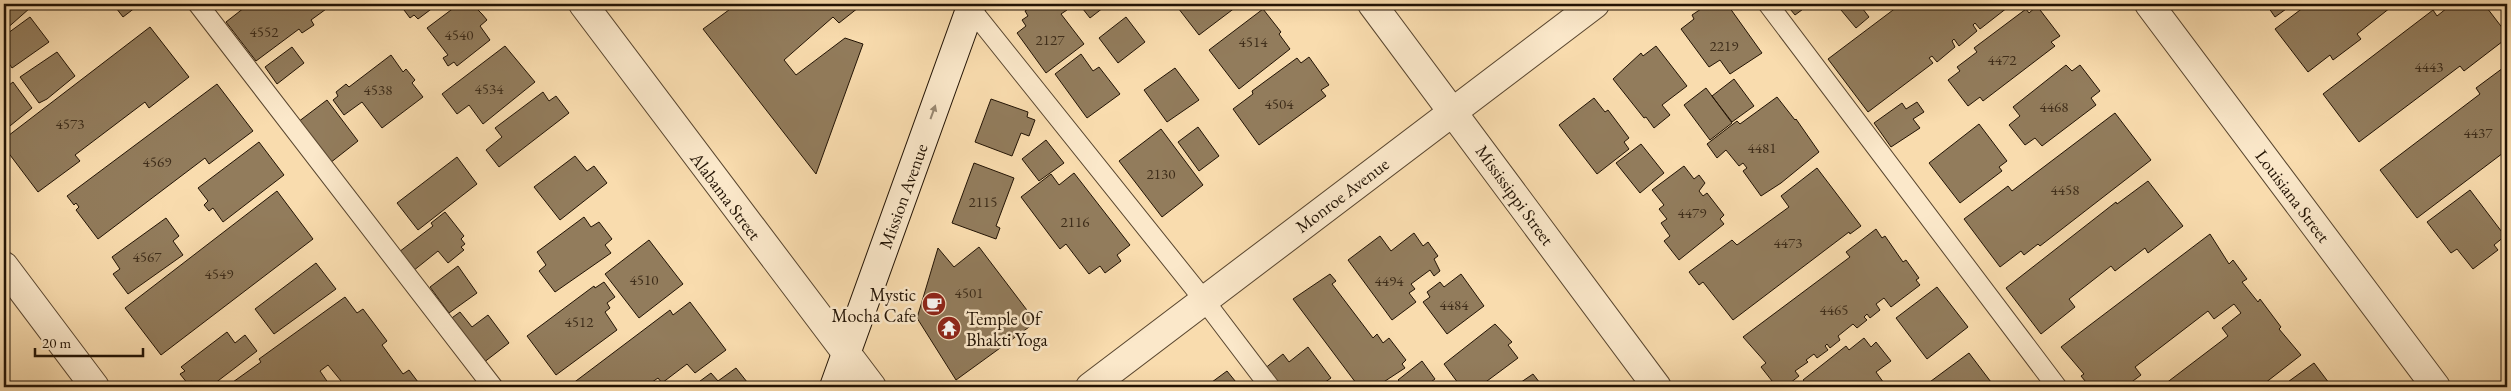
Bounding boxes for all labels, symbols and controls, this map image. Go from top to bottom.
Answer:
house number: 4552 [250,22,279,41]
house number: 4540 [445,25,473,44]
house number: 2127 [1036,30,1065,49]
house number: 4514 [1239,32,1268,51]
house number: 2219 [1710,36,1738,55]
house number: 4472 [1988,50,2017,69]
house number: 4443 [2415,57,2443,76]
house number: 4534 [475,79,504,98]
house number: 4538 [364,80,392,99]
house number: 4504 [1265,94,1294,113]
house number: 4468 [2040,97,2068,116]
one-way arrow [930,104,937,119]
house number: 4573 [56,114,84,133]
house number: 4437 [2464,123,2493,142]
house number: 4481 [1748,138,1776,157]
street label: Mission Avenue [873,140,933,252]
street label: Mississippi Street [1471,140,1559,250]
street label: Louisiana Street [2251,145,2336,247]
street label: Alabama Street [685,147,767,245]
house number: 4569 [143,152,171,171]
street label: Monroe Avenue [1291,152,1393,238]
house number: 2130 [1147,164,1175,183]
house number: 4458 [2051,180,2079,199]
house number: 2115 [969,192,997,211]
house number: 4479 [1678,203,1706,222]
house number: 2116 [1061,212,1089,231]
house number: 4473 [1774,233,1802,252]
house number: 4567 [133,247,162,266]
house number: 4549 [205,264,233,283]
house number: 4510 [630,270,658,289]
house number: 4494 [1375,271,1404,290]
place label: Mystic Mocha Cafe [832,283,916,327]
house number: 4501 [955,283,983,302]
cafe icon: Mystic Mocha Cafe [921,291,947,317]
house number: 4484 [1440,295,1469,314]
house number: 4465 [1820,300,1848,319]
place label: Temple Of Bhakti Yoga [966,307,1048,351]
house number: 4512 [565,312,594,331]
temple icon: Temple Of Bhakti Yoga [936,315,962,341]
scale bar [35,326,142,358]
text: 20 m [42,333,71,352]

